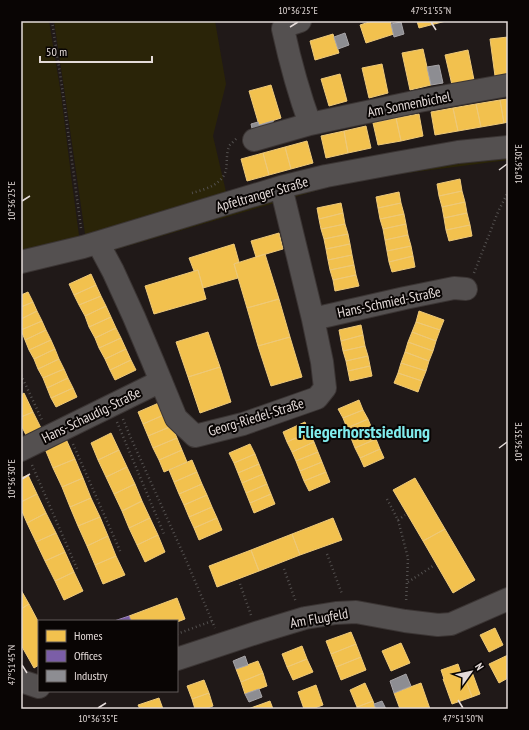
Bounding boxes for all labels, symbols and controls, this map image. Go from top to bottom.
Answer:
text: 10°36'25"E [278,4,318,17]
text: 47°51'55"N [411,4,451,17]
scale bar [40,38,152,64]
text: 50 m [46,44,67,59]
street label: Am Sonnenbichel [366,87,453,121]
text: 10°36'30"E [512,144,525,184]
street label: Apfeltranger Straße [214,172,310,216]
text: 10°36'25"E [5,181,18,221]
street label: Hans-Schmied-Straße [336,282,443,322]
street label: Hans-Schaudig-Straße [39,383,144,447]
street label: Georg-Riedel-Straße [206,394,306,440]
district label: Fliegerhorstsiedlung [298,420,430,443]
text: 10°36'35"E [512,422,525,462]
text: 10°36'30"E [5,459,18,499]
street label: Am Flugfeld [289,604,349,632]
legend [38,620,178,692]
text: Homes [74,628,102,643]
text: 47°51'45"N [5,645,18,685]
text: Offices [74,648,102,663]
north arrow [451,652,491,692]
text: N [472,660,487,673]
text: Industry [74,668,108,683]
text: 10°36'35"E [78,712,118,725]
text: 47°51'50"N [443,712,483,725]

